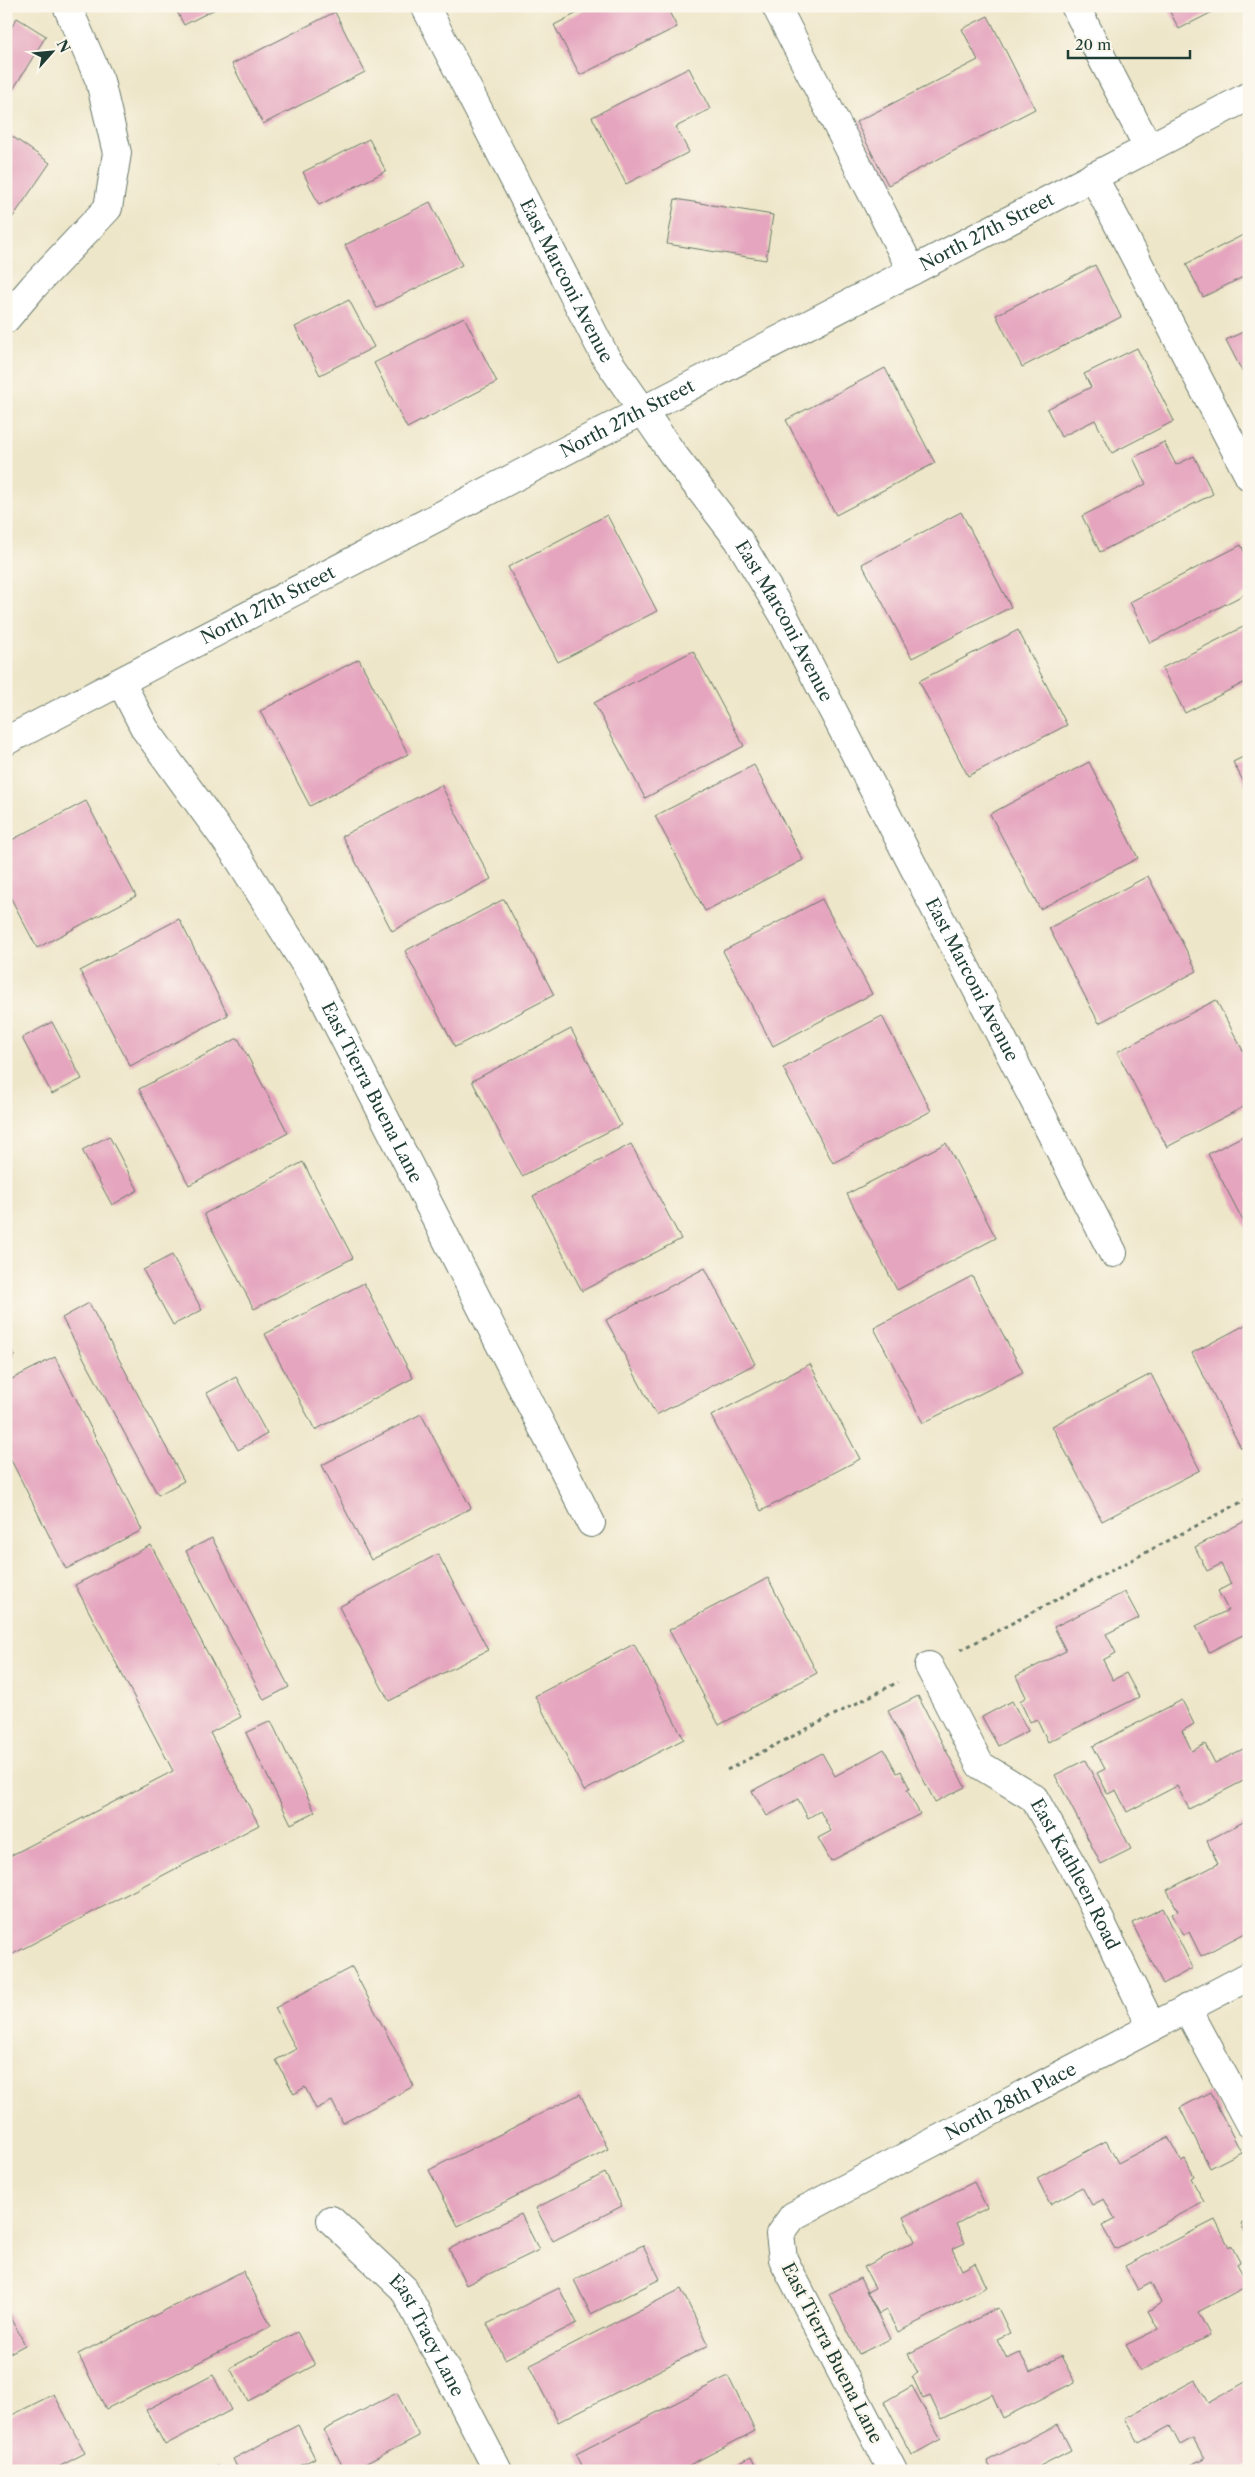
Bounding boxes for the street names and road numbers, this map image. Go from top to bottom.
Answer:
street label: North 27th Street [916,188,1058,276]
street label: East Marconi Avenue [515,195,617,367]
street label: North 27th Street [556,374,699,463]
street label: East Marconi Avenue [730,536,837,705]
street label: North 27th Street [197,561,339,649]
street label: East Marconi Avenue [921,894,1023,1065]
street label: East Tierra Buena Lane [317,998,427,1187]
street label: East Kathleen Road [1026,1795,1124,1953]
street label: North 28th Place [941,2058,1080,2145]
street label: East Tierra Buena Lane [777,2259,887,2447]
street label: East Tracy Lane [385,2270,469,2400]

